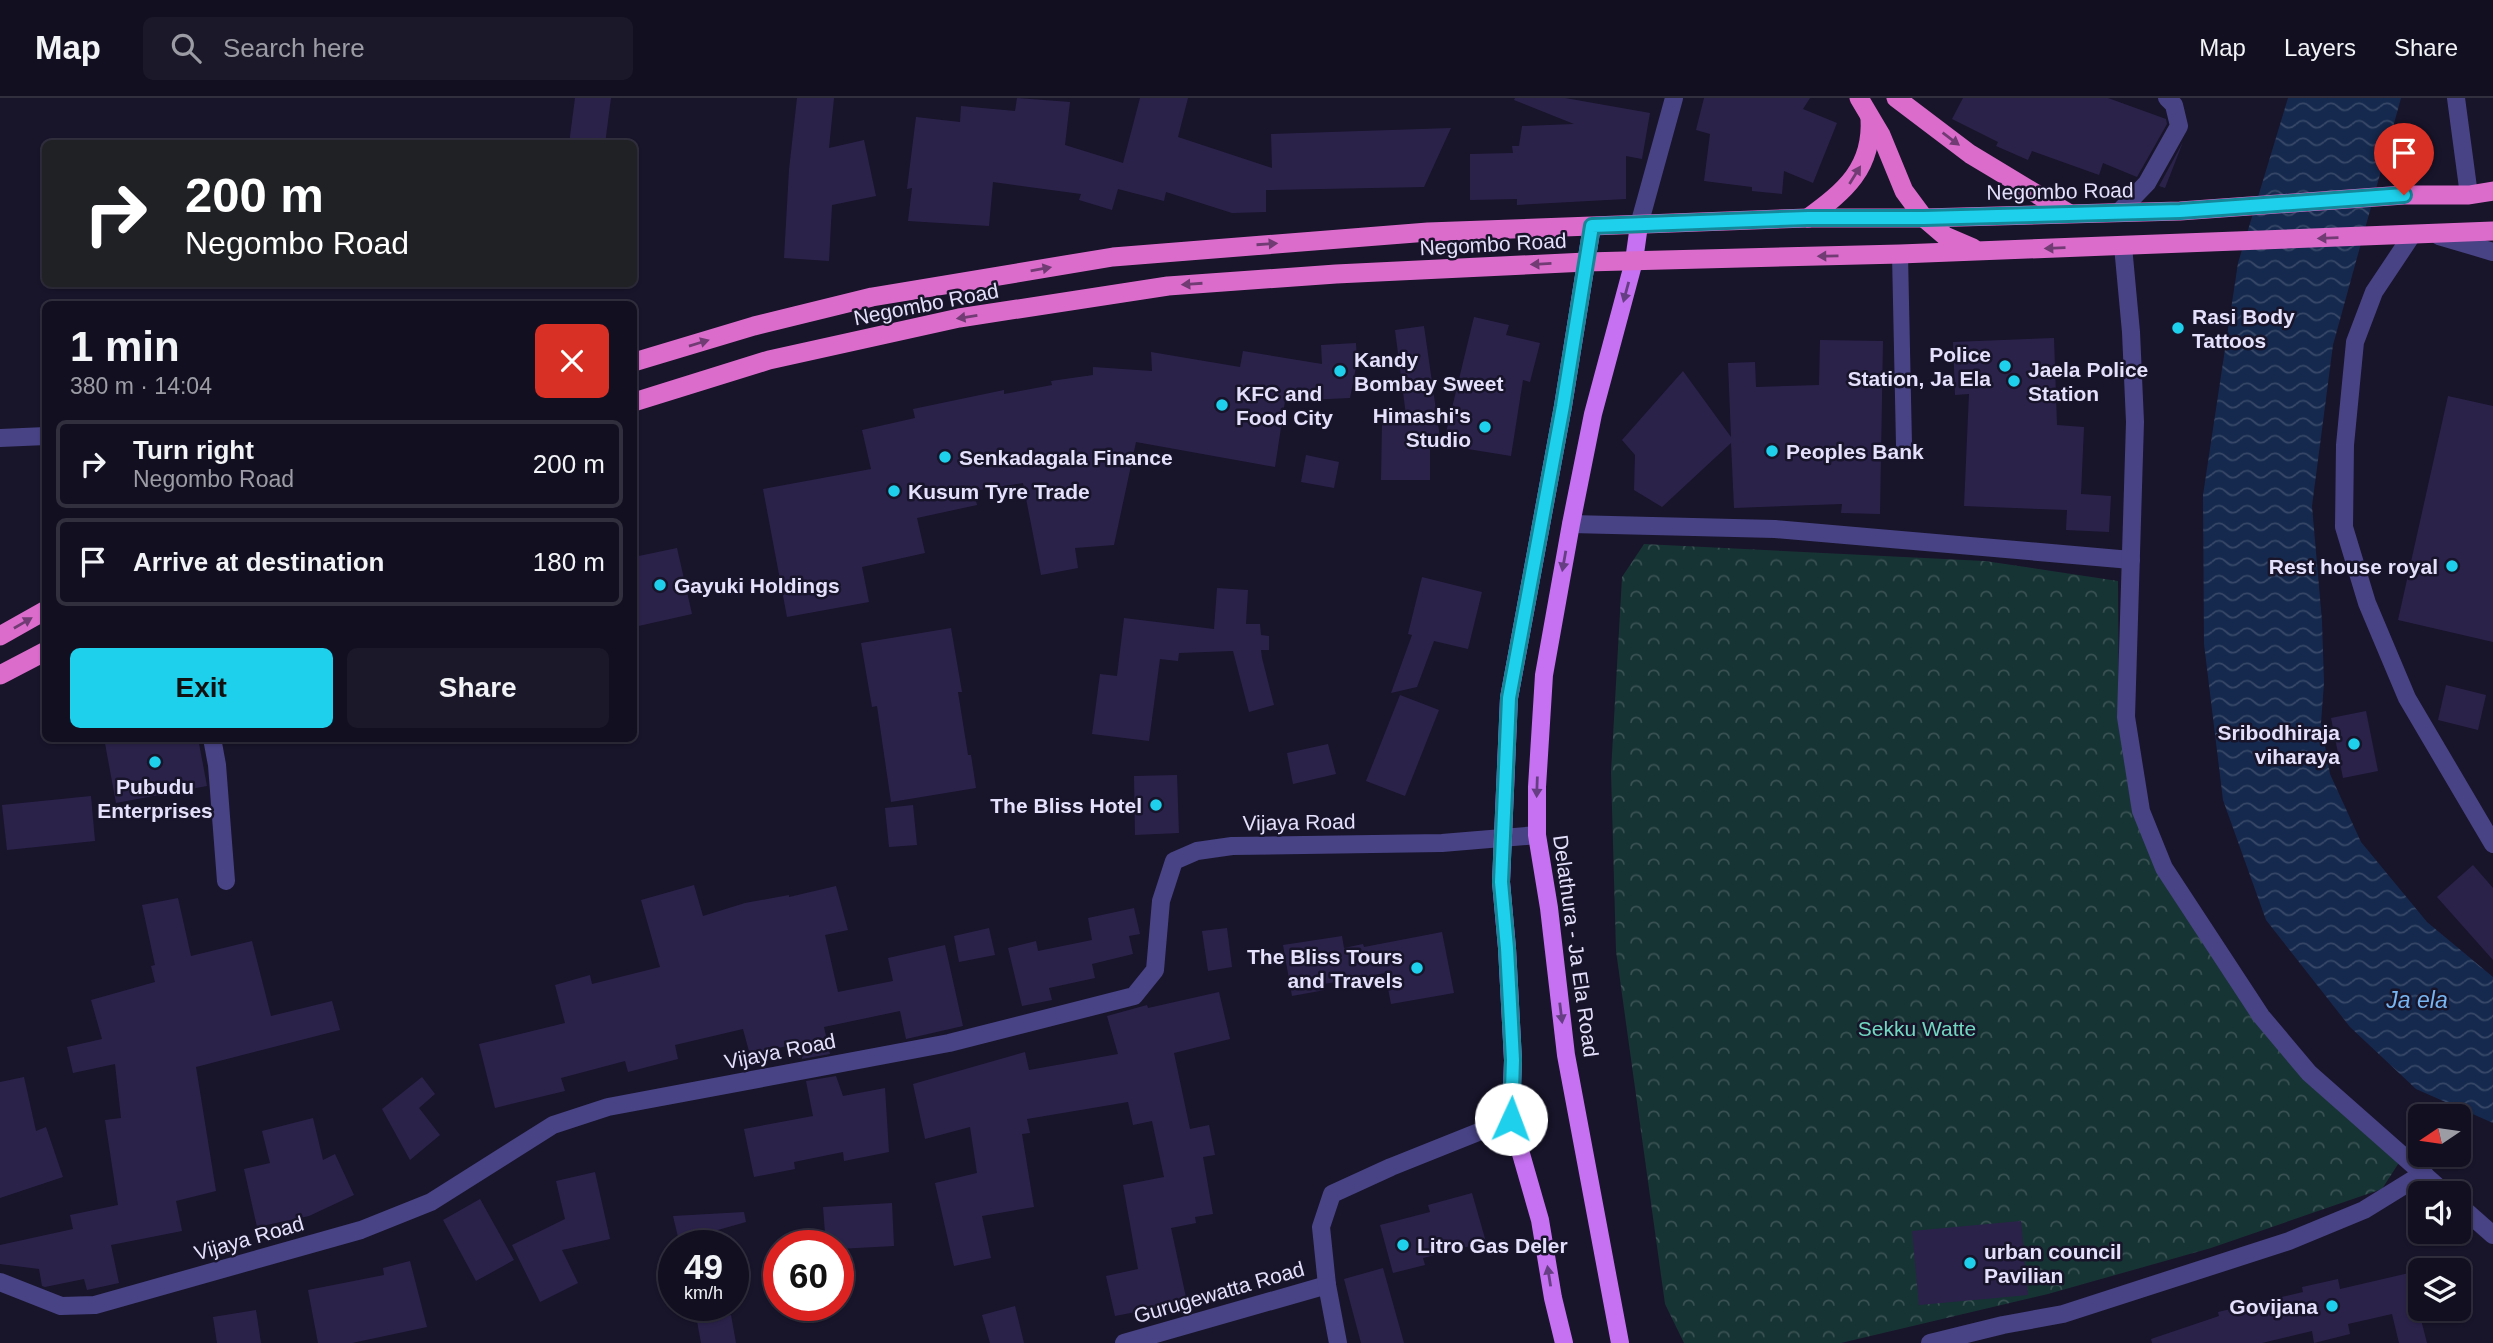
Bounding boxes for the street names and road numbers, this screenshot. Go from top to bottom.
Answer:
street label: Negombo Road [1986,178,2134,204]
street label: Negombo Road [1419,229,1567,259]
street label: Negombo Road [852,279,1000,329]
street label: Vijaya Road [1242,810,1356,834]
street label: Delathura - Ja Ela Road [1549,833,1603,1059]
street label: Vijaya Road [722,1029,838,1073]
street label: Vijaya Road [192,1211,306,1265]
street label: Gurugewatta Road [1131,1257,1307,1327]

